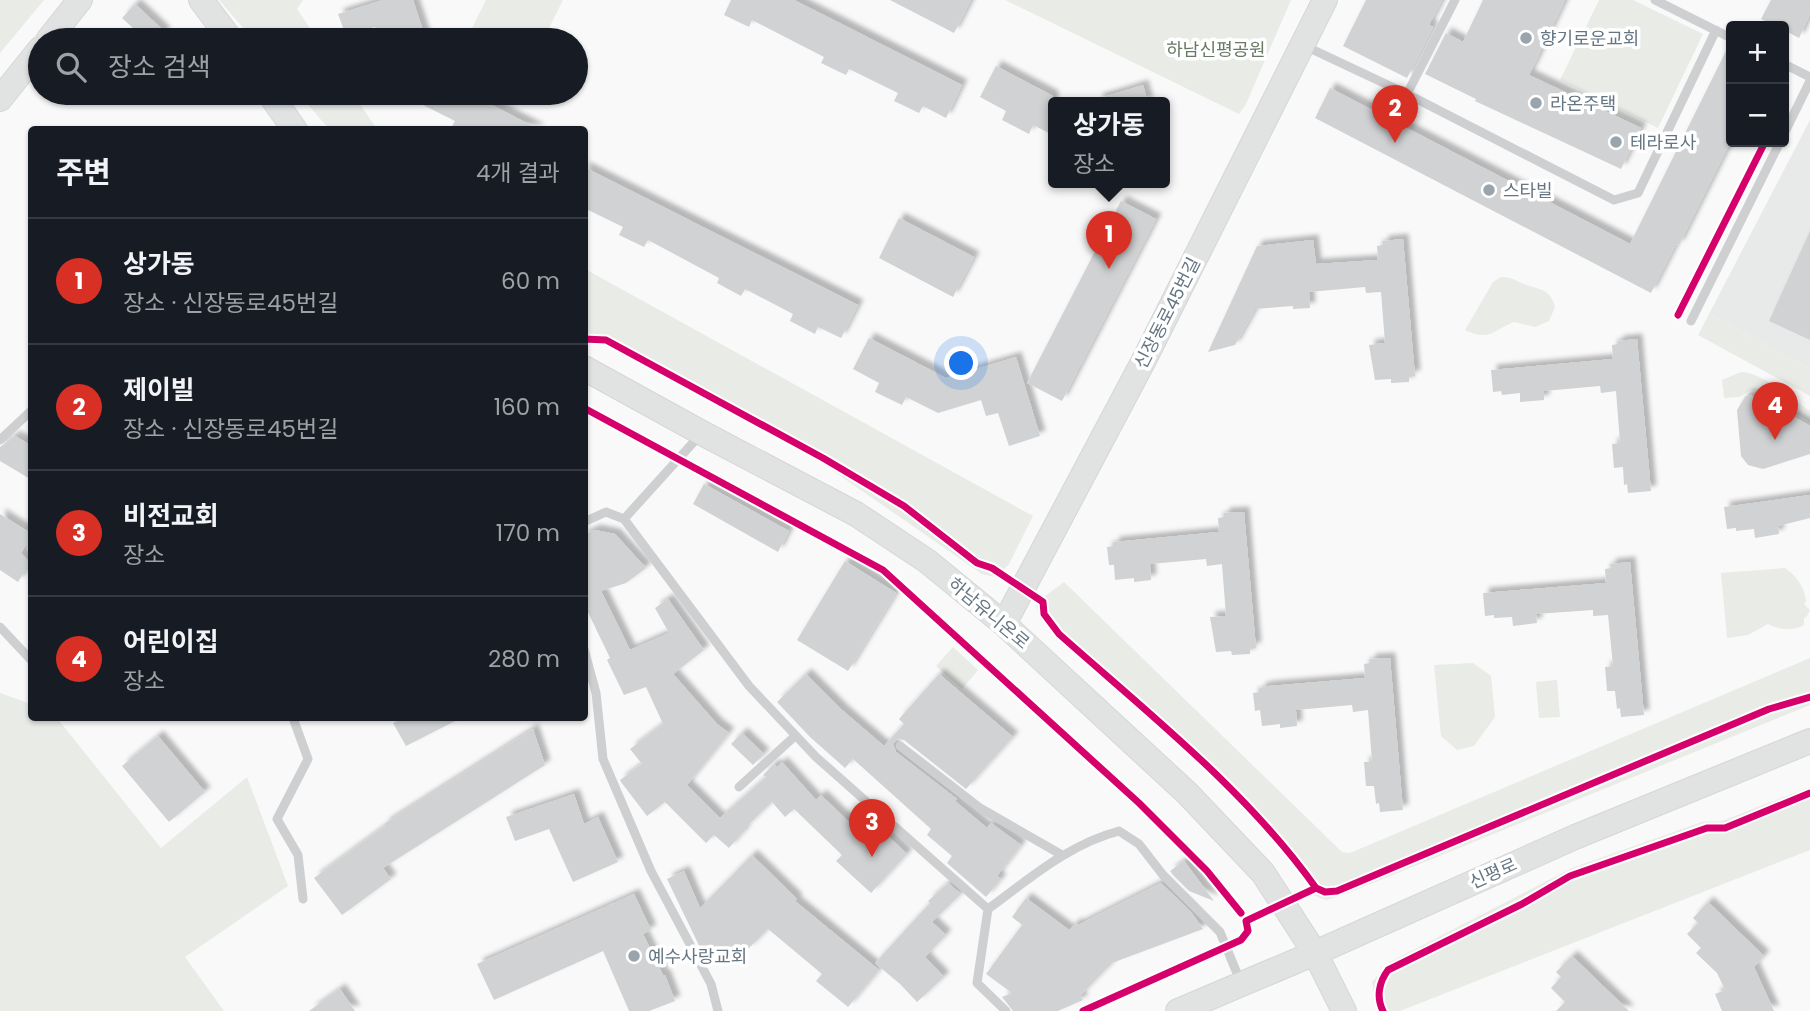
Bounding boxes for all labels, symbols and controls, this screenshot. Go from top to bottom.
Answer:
map controls [1726,21,1789,147]
button: + [1726,21,1789,84]
place label: 향기로운교회 [1540,26,1639,51]
search box [28,28,588,105]
marker: 향기로운교회 [1518,30,1534,46]
park label: 하남신평공원 [1166,37,1266,62]
icon: search [52,48,90,86]
text: 장소 검색 [108,49,211,85]
button: − [1726,84,1789,147]
pin: 2 [1372,85,1418,143]
place label: 라온주택 [1550,91,1616,116]
marker: 라온주택 [1528,95,1544,111]
popup [1048,97,1170,188]
text: 상가동 [1073,107,1145,143]
place label: 테라로사 [1630,130,1697,155]
marker: 테라로사 [1608,134,1624,150]
text: 장소 [1073,148,1115,180]
text: 주변 [56,151,111,194]
text: 4개 결과 [476,157,560,189]
place label: 스타빌 [1503,178,1553,203]
marker: 스타빌 [1481,182,1497,198]
pin: 1 [1086,211,1132,269]
text: 상가동 [123,246,195,282]
street label: 신장동로45번길 [1128,253,1206,373]
text: 1 [75,265,83,297]
text: 60 m [501,265,560,297]
text: 장소 · 신장동로45번길 [123,287,338,319]
your location [944,346,978,380]
text: 제이빌 [123,372,195,408]
pin: 4 [1752,382,1798,440]
text: 2 [72,391,86,423]
text: 160 m [494,391,560,423]
text: 장소 · 신장동로45번길 [123,413,338,445]
text: 비전교회 [123,498,219,534]
text: 3 [72,517,86,549]
text: 170 m [496,517,560,549]
text: 장소 [123,539,165,571]
street label: 하남유니온로 [943,571,1035,655]
text: 어린이집 [123,624,219,660]
text: 4 [71,643,87,675]
text: 280 m [488,643,560,675]
text: 장소 [123,665,165,697]
pin: 3 [849,799,895,857]
street label: 신평로 [1465,851,1521,895]
place label: 예수사랑교회 [648,944,747,969]
marker: 예수사랑교회 [626,948,642,964]

